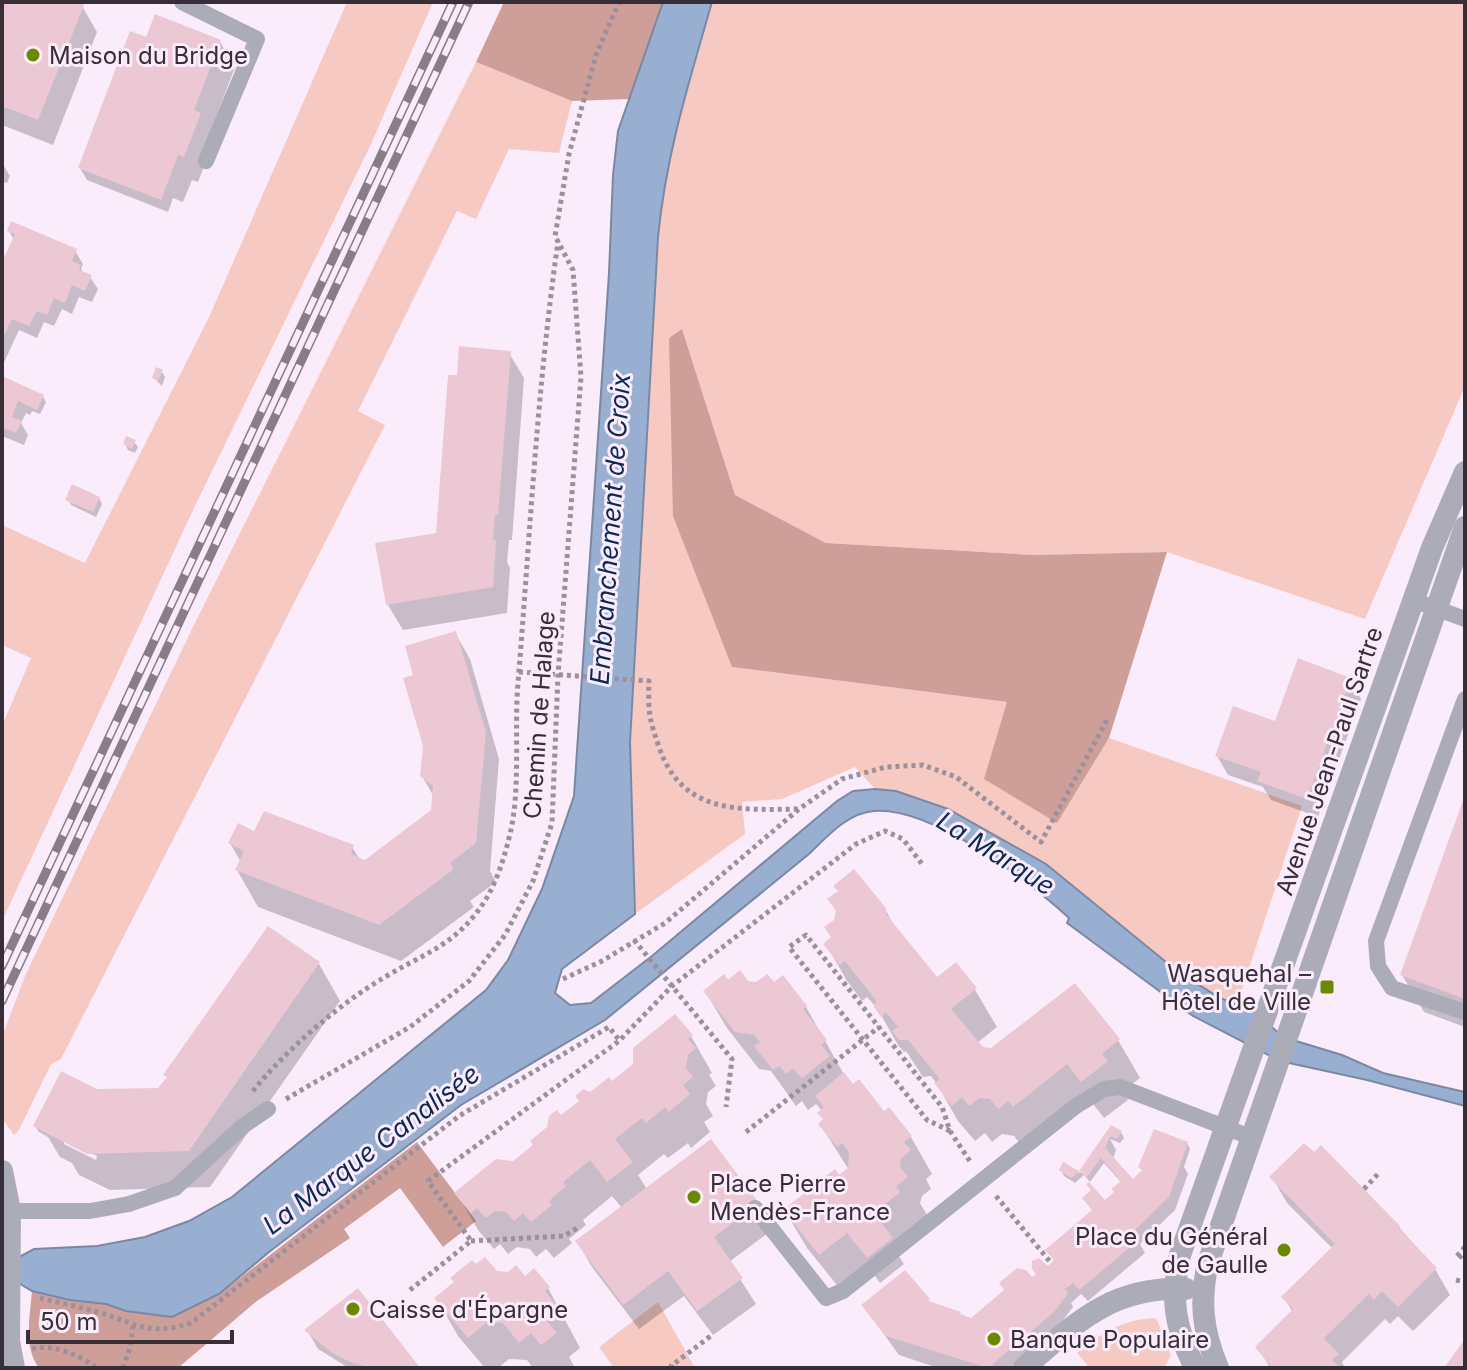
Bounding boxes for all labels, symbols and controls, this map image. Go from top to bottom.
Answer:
place label: Maison du Bridge [49,41,248,70]
marker: Maison du Bridge [24,46,42,64]
water label: Embranchement de Croix [584,372,636,686]
street label: Chemin de Halage [517,610,561,820]
street label: Avenue Jean-Paul Sartre [1269,623,1389,899]
water label: La Marque [931,805,1061,901]
place label: Wasquehal – Hôtel de Ville [1161,959,1311,1016]
marker: Wasquehal – Hôtel de Ville [1318,978,1336,996]
water label: La Marque Canalisée [257,1058,485,1240]
place label: Place Pierre Mendès-France [710,1169,890,1226]
marker: Place Pierre Mendès-France [685,1188,703,1206]
place label: Place du Général de Gaulle [1075,1222,1268,1279]
marker: Place du Général de Gaulle [1275,1241,1293,1259]
scale bar [28,1294,232,1344]
place label: Caisse d'Épargne [369,1294,568,1324]
marker: Caisse d'Épargne [344,1300,362,1318]
text: 50 m [40,1307,98,1336]
place label: Banque Populaire [1010,1325,1209,1354]
marker: Banque Populaire [985,1330,1003,1348]

